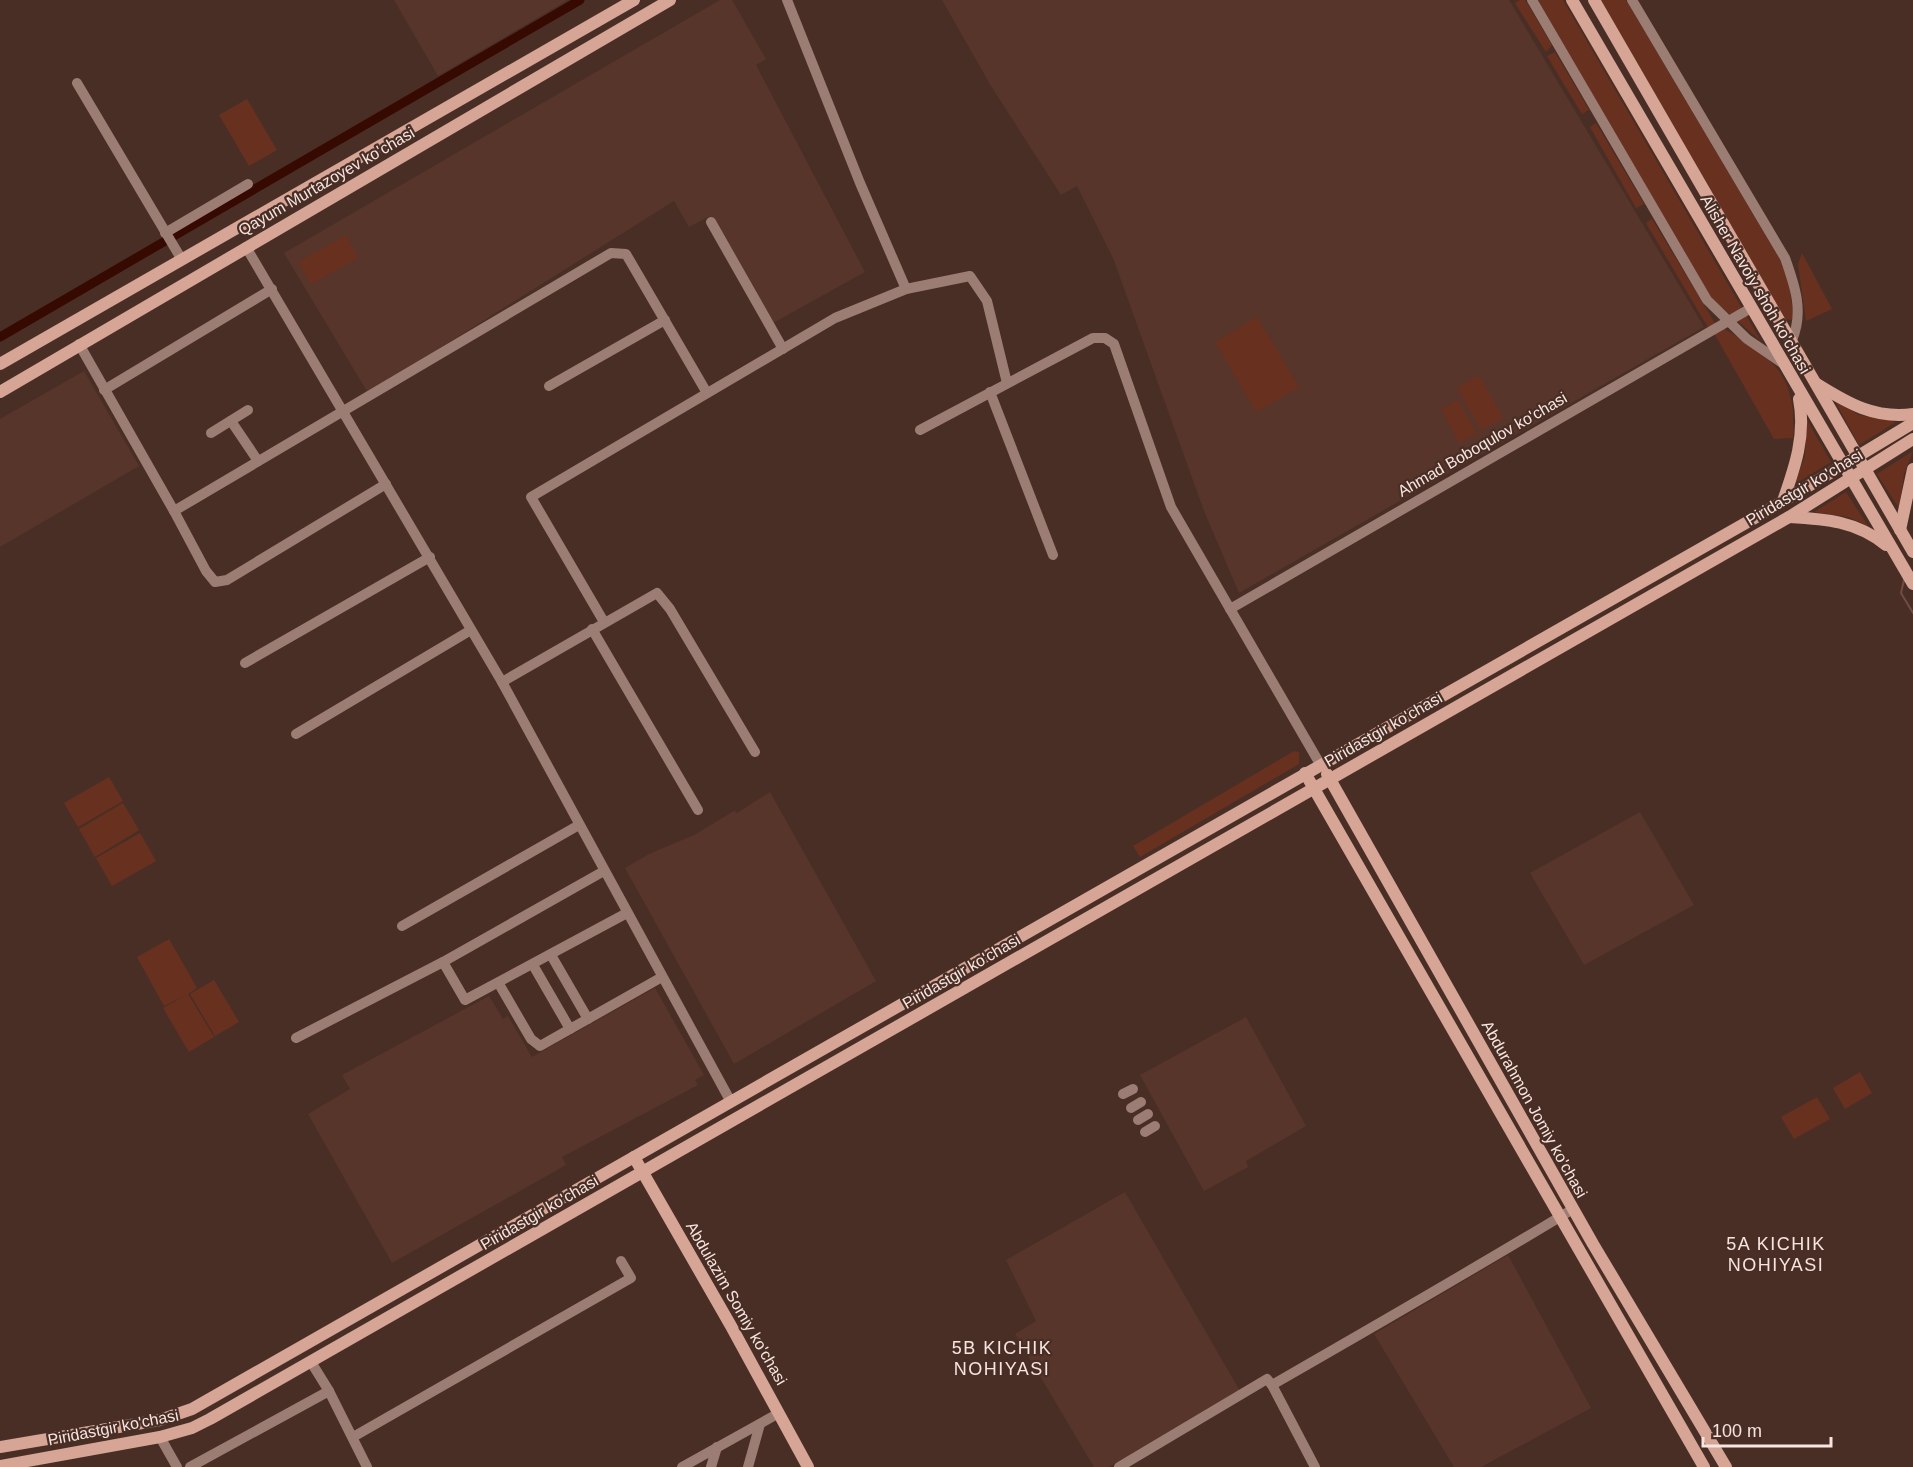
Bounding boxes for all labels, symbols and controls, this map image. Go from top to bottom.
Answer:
street label: Qayum Murtazoyev ko'chasi [235,124,417,239]
street label: Alisher Navoiy shoh ko'chasi [1697,192,1814,376]
street label: Ahmad Boboqulov ko'chasi [1395,389,1570,500]
street label: Piridastgir ko'chasi [1743,446,1866,529]
street label: Piridastgir ko'chasi [1321,689,1445,770]
street label: Piridastgir ko'chasi [899,931,1023,1012]
street label: Abdurahmon Jomiy ko'chasi [1479,1018,1590,1201]
street label: Piridastgir ko'chasi [477,1172,601,1253]
street label: Abdulazim Somiy ko'chasi [683,1219,790,1388]
district label: 5A KICHIK NOHIYASI [1726,1234,1826,1275]
district label: 5B KICHIK NOHIYASI [952,1338,1052,1379]
street label: Piridastgir ko'chasi [46,1406,180,1449]
scale bar [1703,1410,1830,1448]
text: 100 m [1712,1421,1762,1441]

